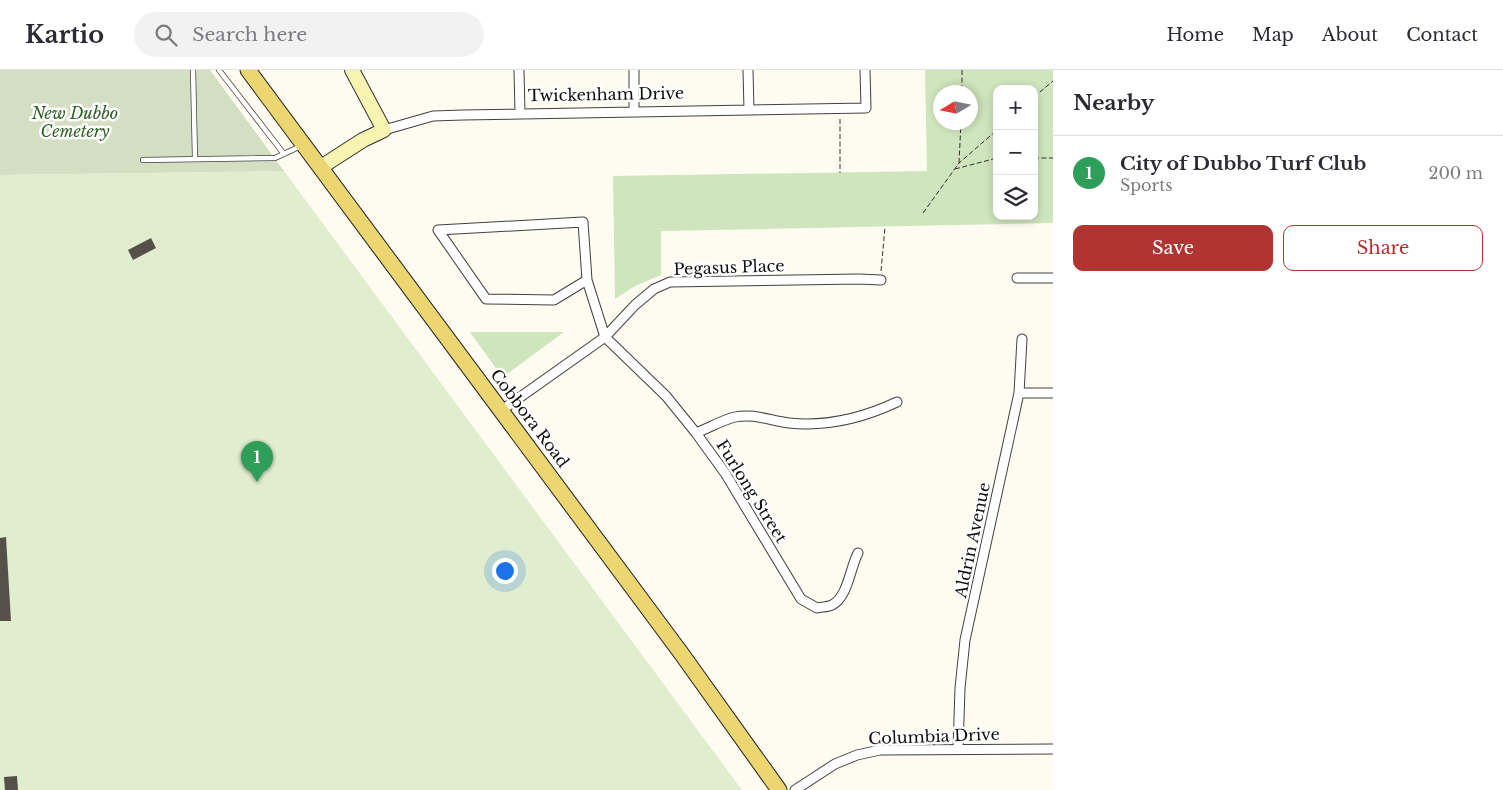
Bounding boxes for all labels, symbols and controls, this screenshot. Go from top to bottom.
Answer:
search box [134,12,484,57]
text: Kartio [25,20,104,49]
icon: search [152,21,180,49]
text: Search here [192,23,307,46]
text: Home [1166,24,1224,46]
text: Map [1252,24,1294,46]
text: About [1322,24,1378,46]
text: Contact [1406,24,1478,46]
street label: Twickenham Drive [528,83,684,105]
north arrow [933,85,978,130]
map controls [993,85,1038,220]
button: + [993,85,1038,130]
text: Nearby [1073,90,1154,116]
park label: New Dubbo Cemetery [31,103,118,141]
button: − [993,130,1038,175]
text: City of Dubbo Turf Club [1120,152,1366,175]
text: 1 [1086,163,1092,183]
text: 200 m [1429,163,1483,183]
button: layers [993,175,1038,220]
text: Sports [1120,175,1173,195]
button: Save [1073,225,1273,271]
button: Share [1283,225,1483,271]
street label: Pegasus Place [673,255,785,279]
street label: Cobbora Road [486,365,574,471]
street label: Furlong Street [712,436,792,546]
pin: 1 [241,441,273,482]
street label: Aldrin Avenue [950,481,994,600]
your location [492,558,518,584]
street label: Columbia Drive [868,724,1000,748]

